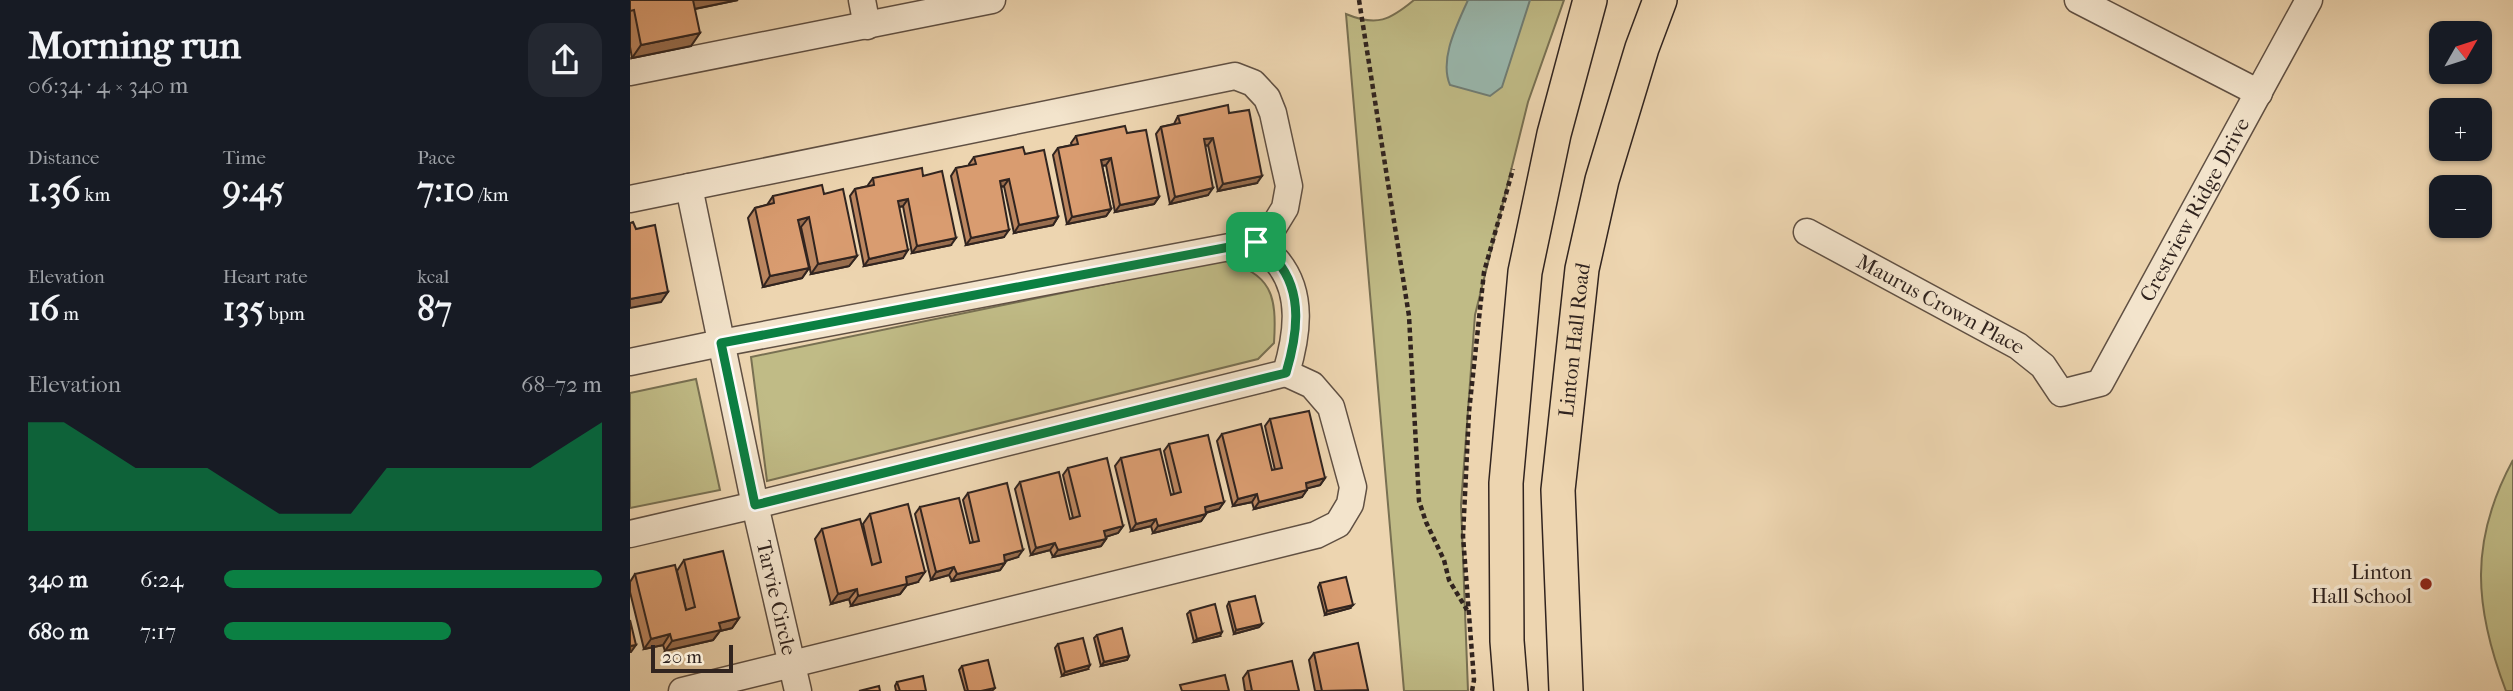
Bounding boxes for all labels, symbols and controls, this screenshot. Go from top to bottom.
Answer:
north arrow [2429,21,2492,84]
map controls [2429,21,2492,238]
text: Morning run [28,23,241,68]
button: share [528,23,602,97]
text: 06:34 · 4 × 340 m [28,72,188,99]
button: + [2429,98,2492,161]
street label: Crestview Ridge Drive [2135,114,2254,306]
text: Distance [28,147,99,169]
text: Time [223,147,266,169]
text: Pace [417,147,455,169]
text: 1.36 [28,169,81,210]
text: 9:45 [223,169,284,210]
text: 7:10 [417,169,474,210]
button: − [2429,175,2492,238]
text: km [81,184,110,206]
text: /km [474,184,509,206]
pin [1226,212,1286,272]
icon: arrive [1237,223,1275,261]
street label: Maurus Crown Place [1853,249,2030,359]
street label: Linton Hall Road [1554,260,1595,418]
text: Elevation [28,266,105,288]
text: Heart rate [223,266,308,288]
text: kcal [417,266,449,288]
text: 16 [28,288,59,329]
text: 135 [223,288,265,329]
text: 87 [417,288,452,329]
text: m [59,303,79,325]
text: bpm [265,303,305,325]
text: Elevation [28,371,121,398]
text: 68–72 m [521,371,602,398]
street label: Tarvie Circle [752,538,801,657]
place label: Linton Hall School [2311,560,2412,608]
text: 340 m [28,566,88,593]
text: 6:24 [140,566,183,593]
marker: Linton Hall School [2418,576,2434,592]
text: 680 m [28,618,89,645]
text: 7:17 [140,618,176,645]
scale bar [651,642,733,674]
text: 20 m [662,646,702,668]

